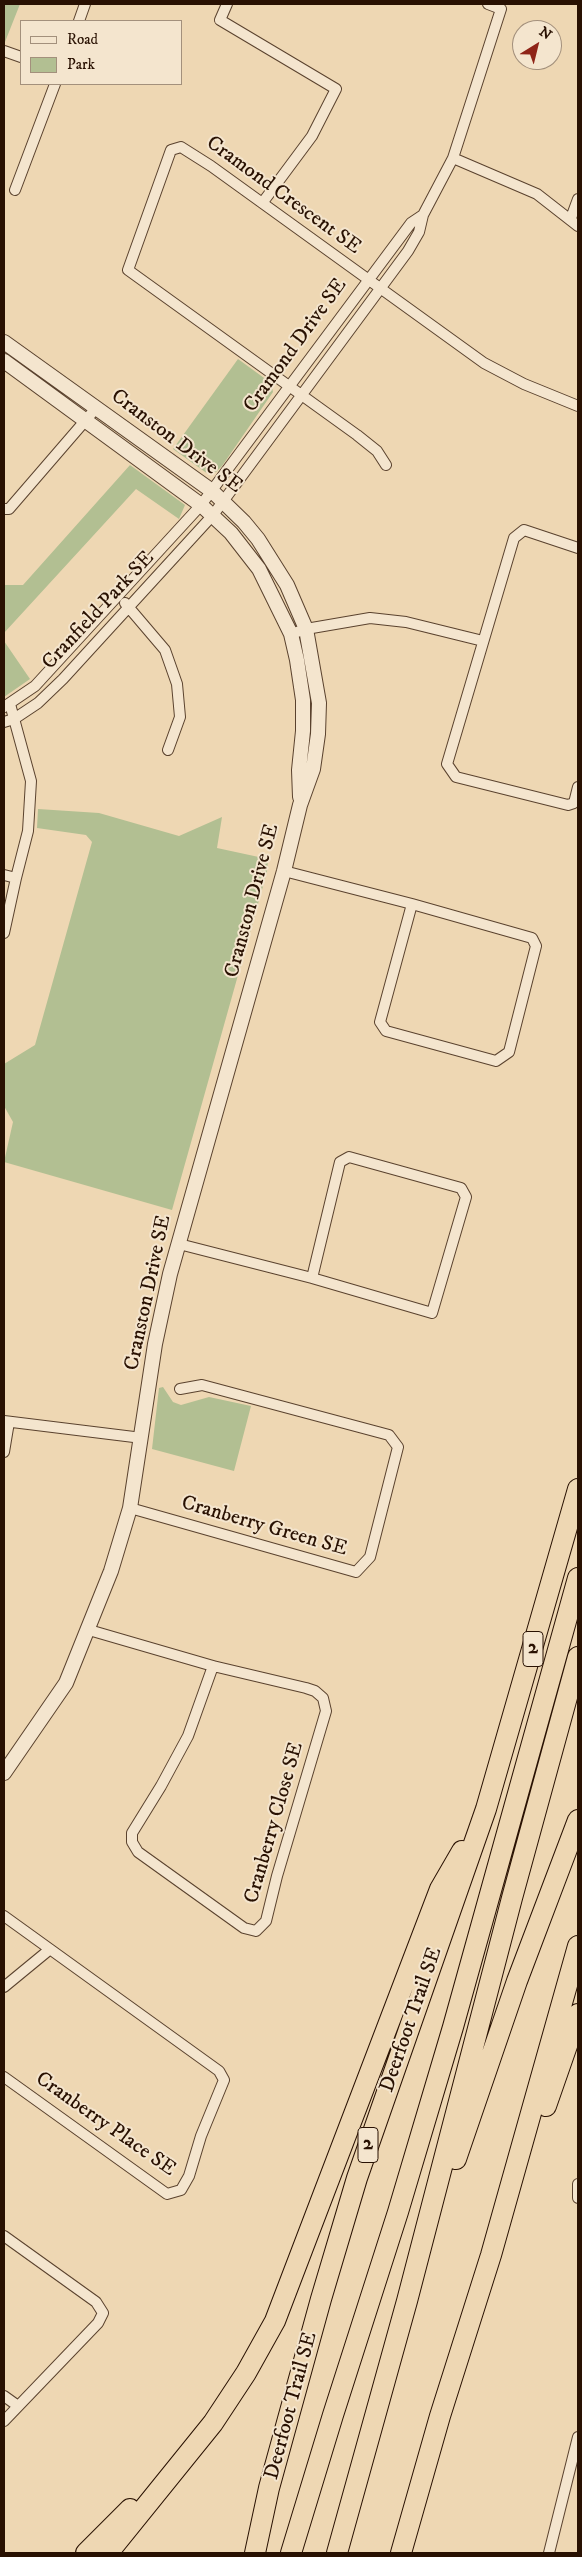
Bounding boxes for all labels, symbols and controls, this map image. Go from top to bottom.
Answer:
legend [20,20,182,85]
north arrow [512,20,562,70]
text: N [535,23,555,44]
text: Road [67,30,98,49]
text: Park [67,55,95,74]
street label: Cramond Crescent SE [201,131,365,261]
street label: Cramond Drive SE [239,274,353,418]
street label: Cranston Drive SE [105,384,247,500]
street label: Cranfield Park SE [38,546,160,676]
street label: Cranston Drive SE [220,821,286,981]
street label: Cranston Drive SE [120,1213,178,1373]
street label: Cranberry Green SE [178,1491,350,1563]
road number: 2 [523,1632,543,1666]
street label: Cranberry Close SE [240,1739,310,1907]
street label: Deerfoot Trail SE [375,1944,449,2096]
street label: Cranberry Place SE [30,2067,180,2183]
road number: 2 [358,2128,378,2162]
street label: Deerfoot Trail SE [260,2329,324,2483]

